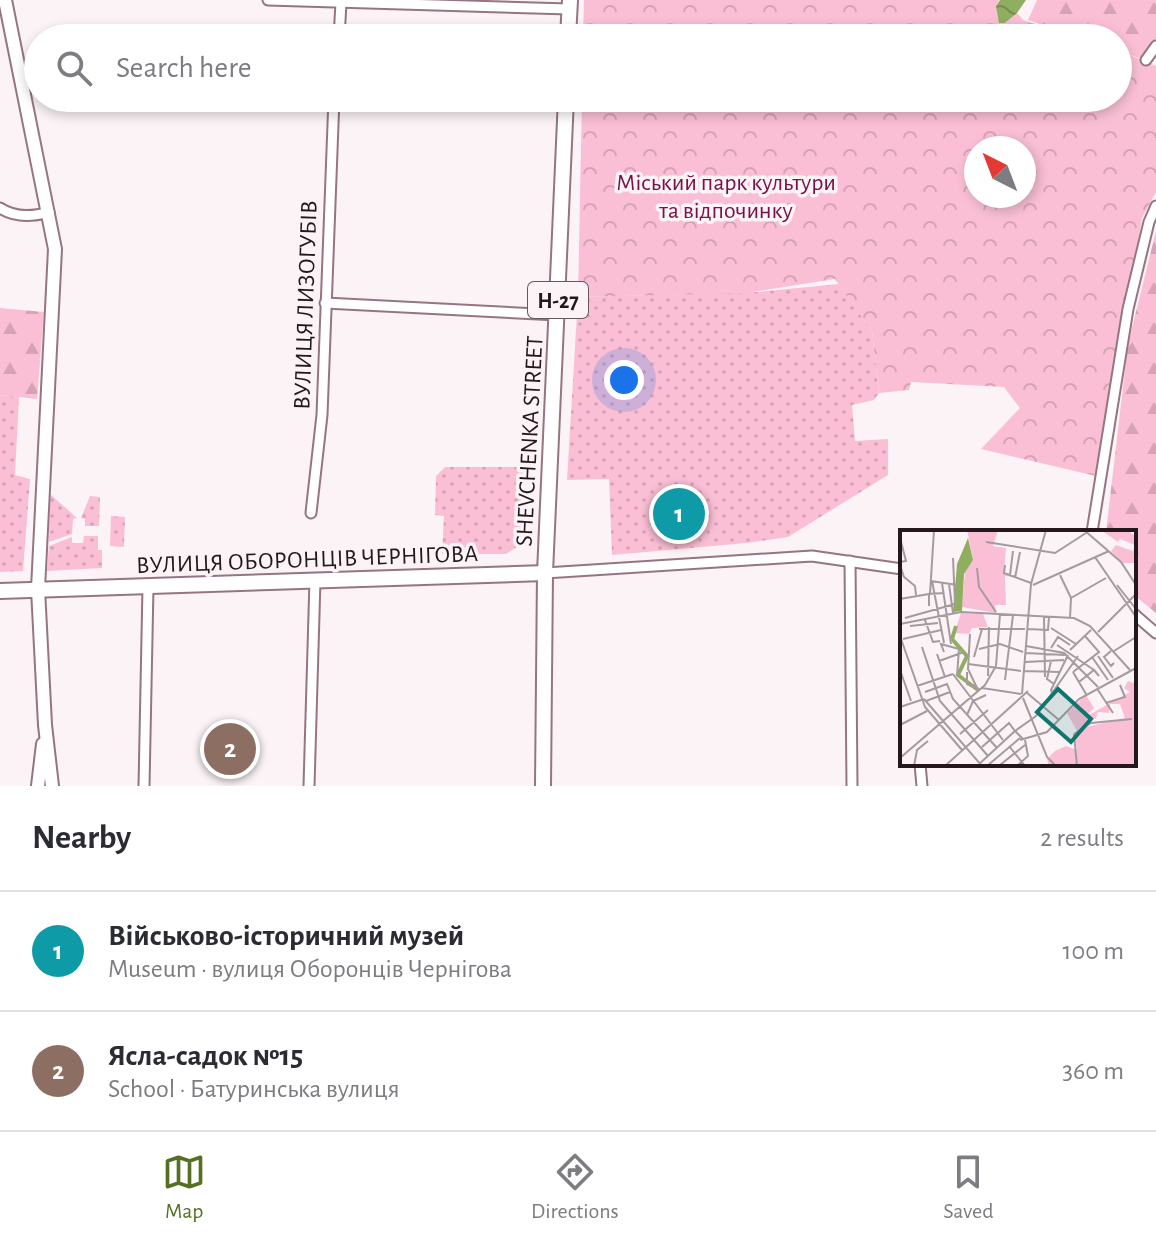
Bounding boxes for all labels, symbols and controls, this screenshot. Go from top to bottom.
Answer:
search box [24,24,1132,112]
icon: search [52,46,96,90]
text: Search here [116,53,252,83]
north arrow [964,136,1036,208]
park label: Міський парк культури та відпочинку [616,171,836,223]
street label: ВУЛИЦЯ ЛИЗОГУБІВ [290,200,322,410]
road number: Н-27 [528,282,588,318]
street label: SHEVCHENKA STREET [512,335,548,547]
your location [604,360,644,400]
pin: 1 [653,484,705,544]
inset map [900,530,1136,766]
street label: ВУЛИЦЯ ОБОРОНЦІВ ЧЕРНІГОВА [136,542,478,578]
pin: 2 [204,719,256,779]
text: Nearby [32,821,131,855]
text: 2 results [1040,825,1124,851]
text: Військово-історичний музей [108,921,464,951]
text: 1 [53,938,63,964]
text: 100 m [1063,938,1124,964]
text: Museum · вулиця Оборонців Чернігова [108,956,512,982]
text: Ясла-садок №15 [108,1041,303,1071]
text: 2 [52,1058,64,1084]
text: 360 m [1062,1058,1124,1084]
text: School · Батуринська вулиця [108,1076,400,1102]
tab: Map [162,1150,206,1224]
tab: Directions [531,1150,619,1224]
tab: Saved [943,1150,994,1224]

